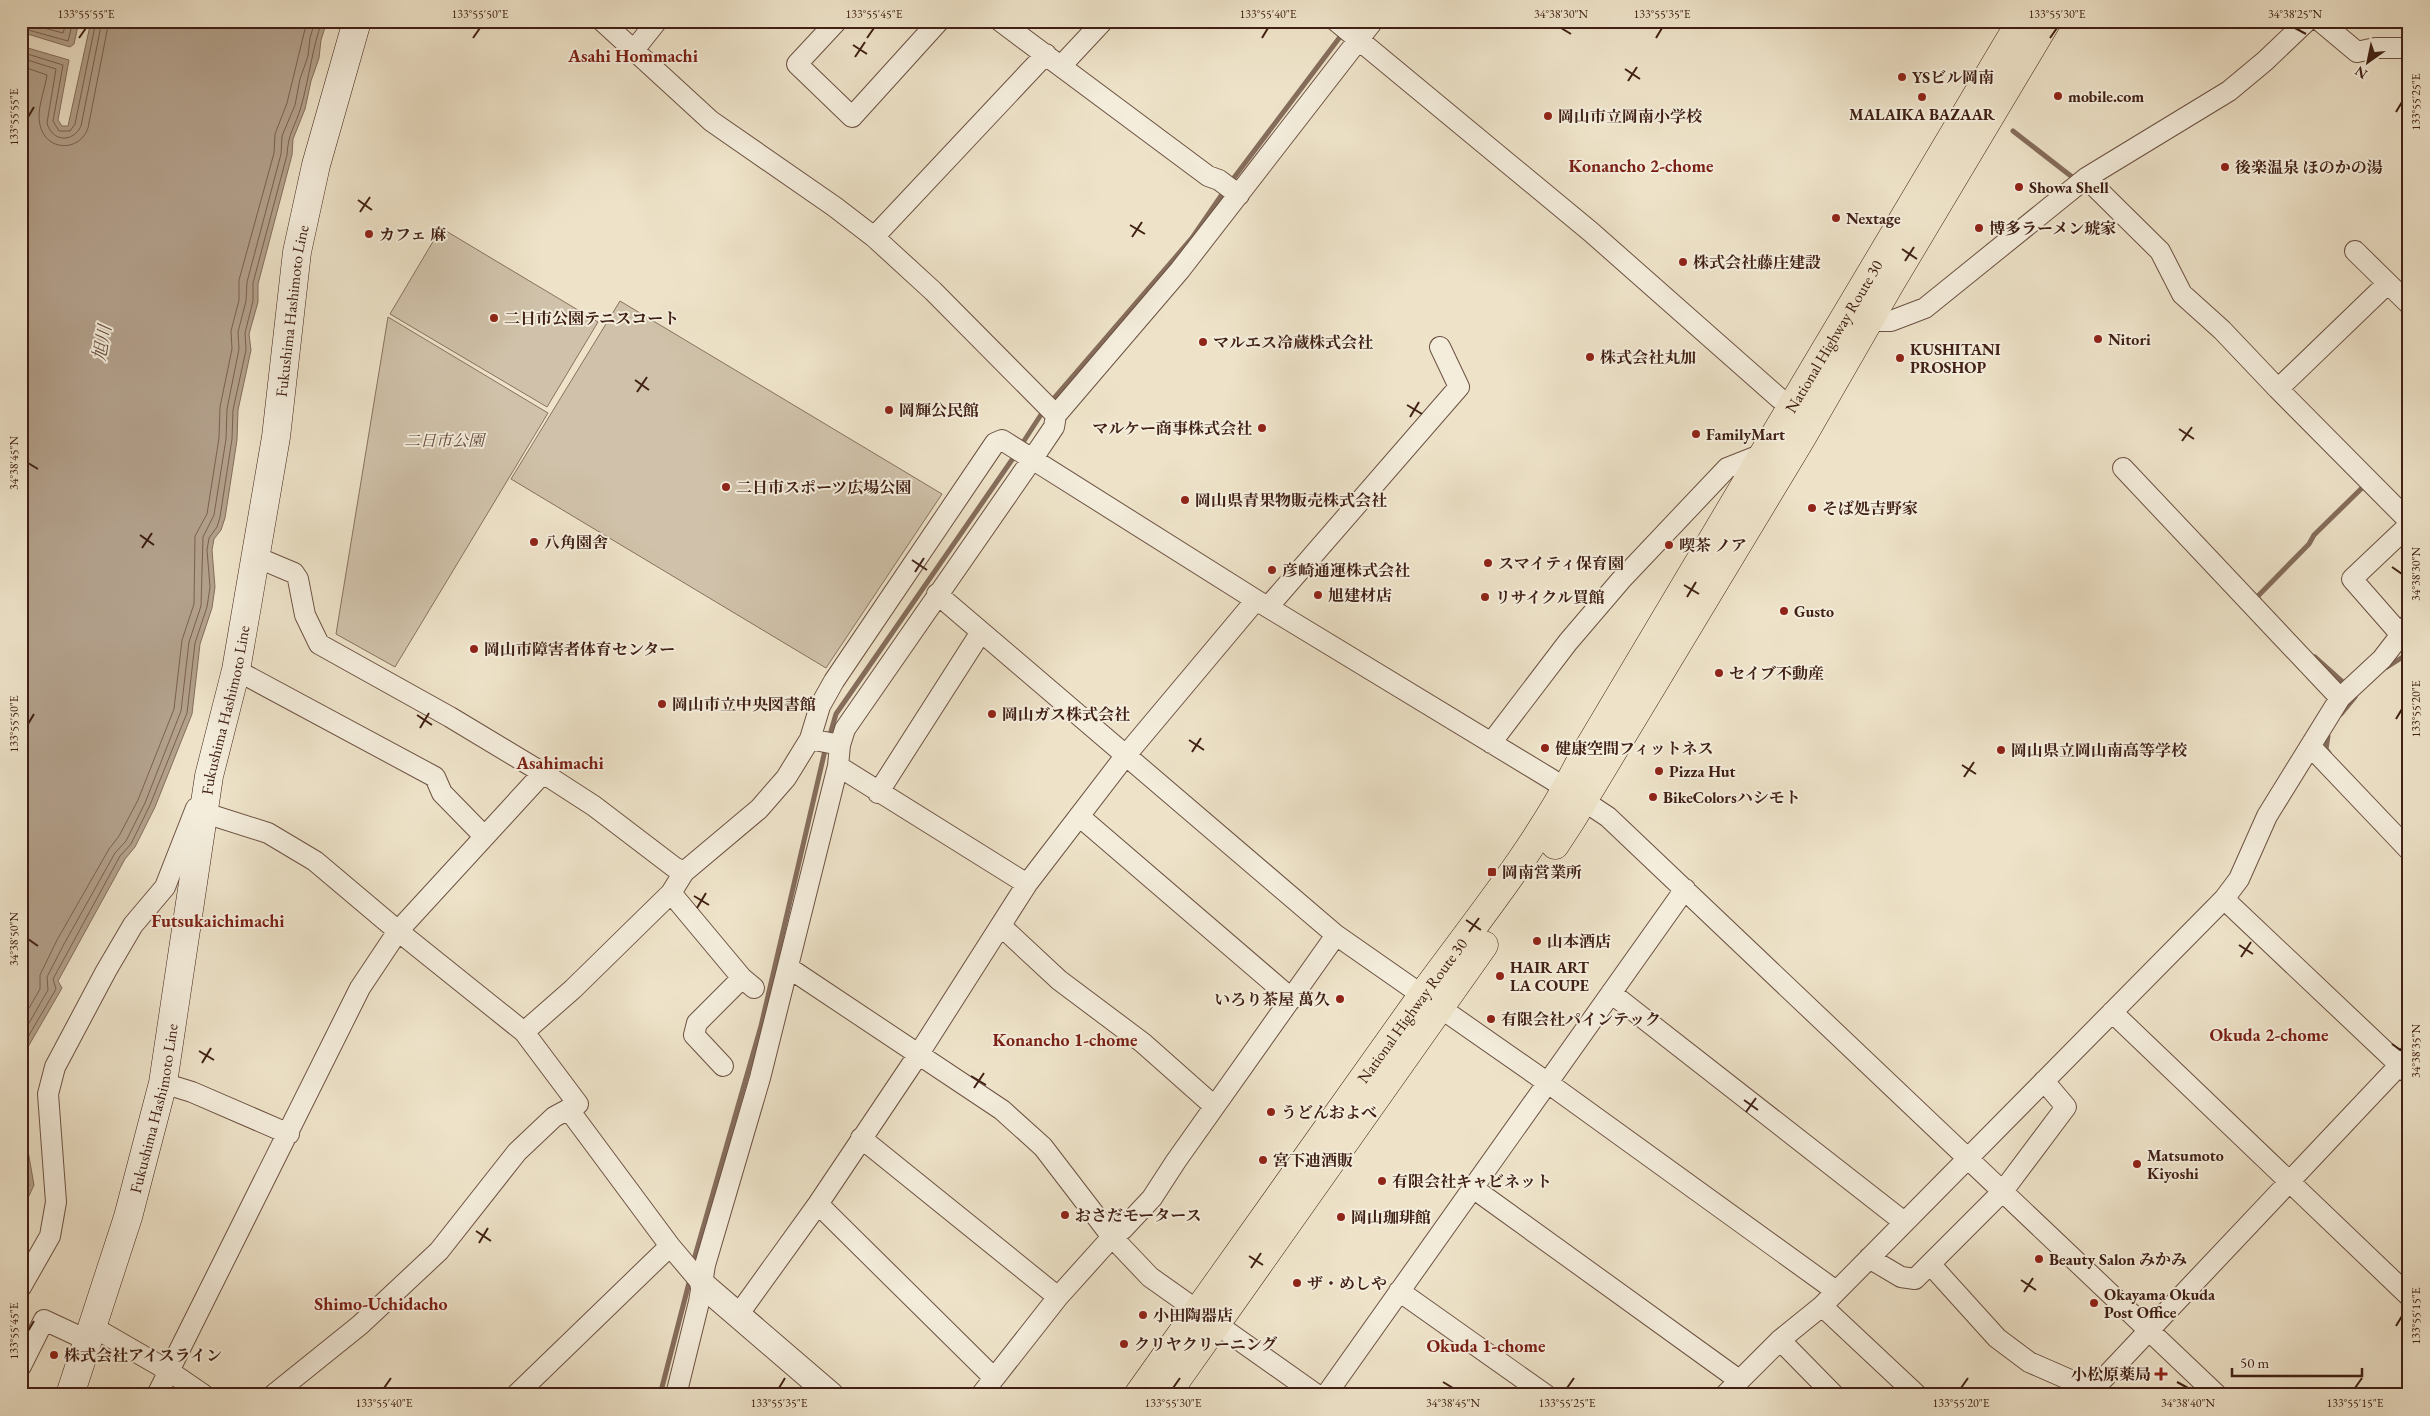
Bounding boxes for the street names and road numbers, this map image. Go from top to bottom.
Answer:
street label: Fukushima Hashimoto Line [271,223,314,398]
street label: National Highway Route 30 [1780,256,1888,417]
street label: Fukushima Hashimoto Line [196,624,254,796]
street label: National Highway Route 30 [1353,934,1472,1088]
street label: Fukushima Hashimoto Line [125,1022,183,1195]

